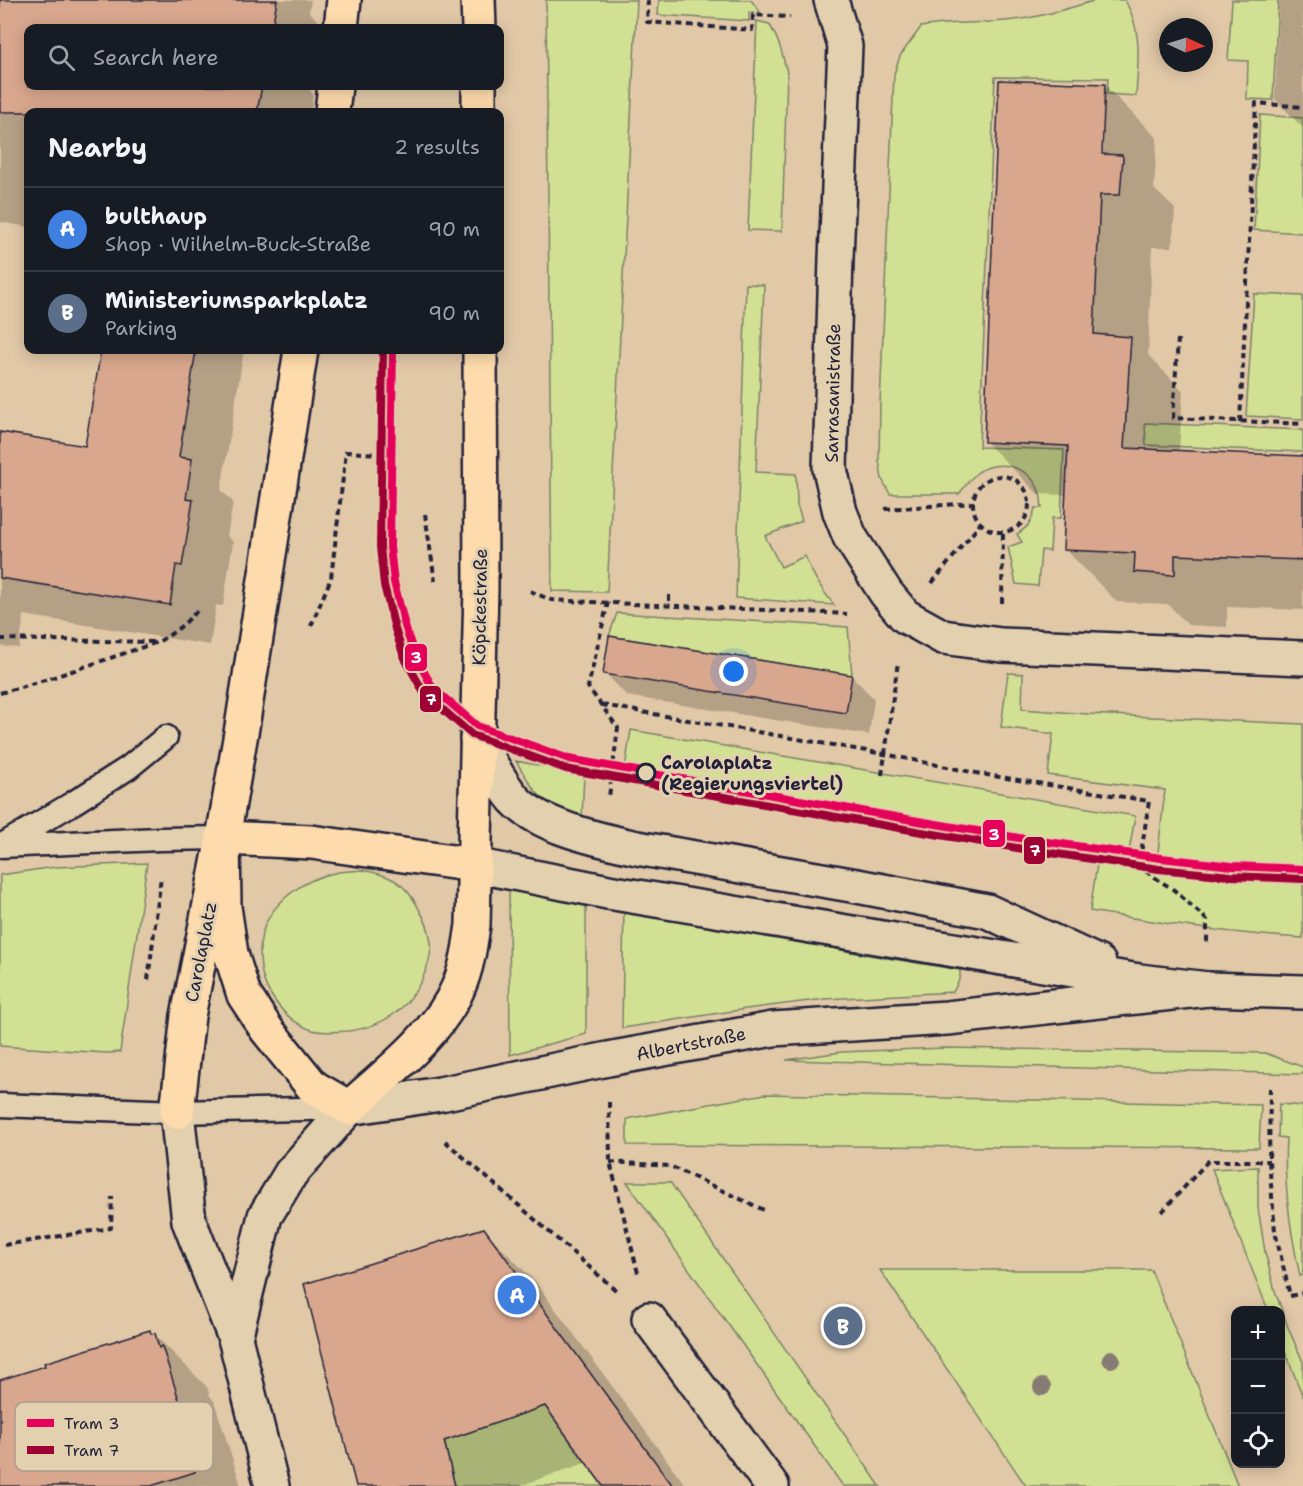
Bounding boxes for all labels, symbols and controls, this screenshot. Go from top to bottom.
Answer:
north arrow [1159,18,1213,72]
search box [24,24,504,90]
icon: search [45,41,78,74]
text: Search here [93,43,219,72]
text: Nearby [48,130,147,165]
text: 2 results [394,134,480,160]
text: bulthaup [105,202,207,231]
text: A [60,216,75,242]
text: 90 m [428,216,480,242]
text: Shop · Wilhelm-Buck-Straße [105,231,371,257]
text: Ministeriumsparkplatz [105,286,368,315]
text: B [61,300,74,326]
text: 90 m [428,300,480,326]
text: Parking [105,315,177,341]
street label: Sarrasanistraße [820,323,846,463]
street label: Köpckestraße [467,548,493,666]
line badge: 3 [404,643,428,672]
text: 3 [410,647,422,668]
your location [719,657,748,686]
line badge: 7 [419,685,442,713]
text: 7 [425,689,437,710]
place label: Carolaplatz (Regierungsviertel) [661,751,843,796]
marker: Carolaplatz (Regierungsviertel) [636,763,656,783]
line badge: 3 [982,819,1006,848]
text: 3 [988,824,1000,845]
line badge: 7 [1023,836,1046,865]
text: 7 [1029,840,1041,861]
street label: Carolaplatz [180,900,222,1004]
street label: Albertstraße [634,1022,748,1066]
pin: A [498,1272,536,1318]
pin: B [824,1304,862,1348]
map controls [1231,1306,1285,1468]
button: + [1231,1306,1285,1360]
button: − [1231,1360,1285,1414]
legend [15,1402,213,1471]
text: Tram 3 [64,1413,119,1434]
button: locate [1231,1414,1285,1468]
text: Tram 7 [64,1440,119,1461]

